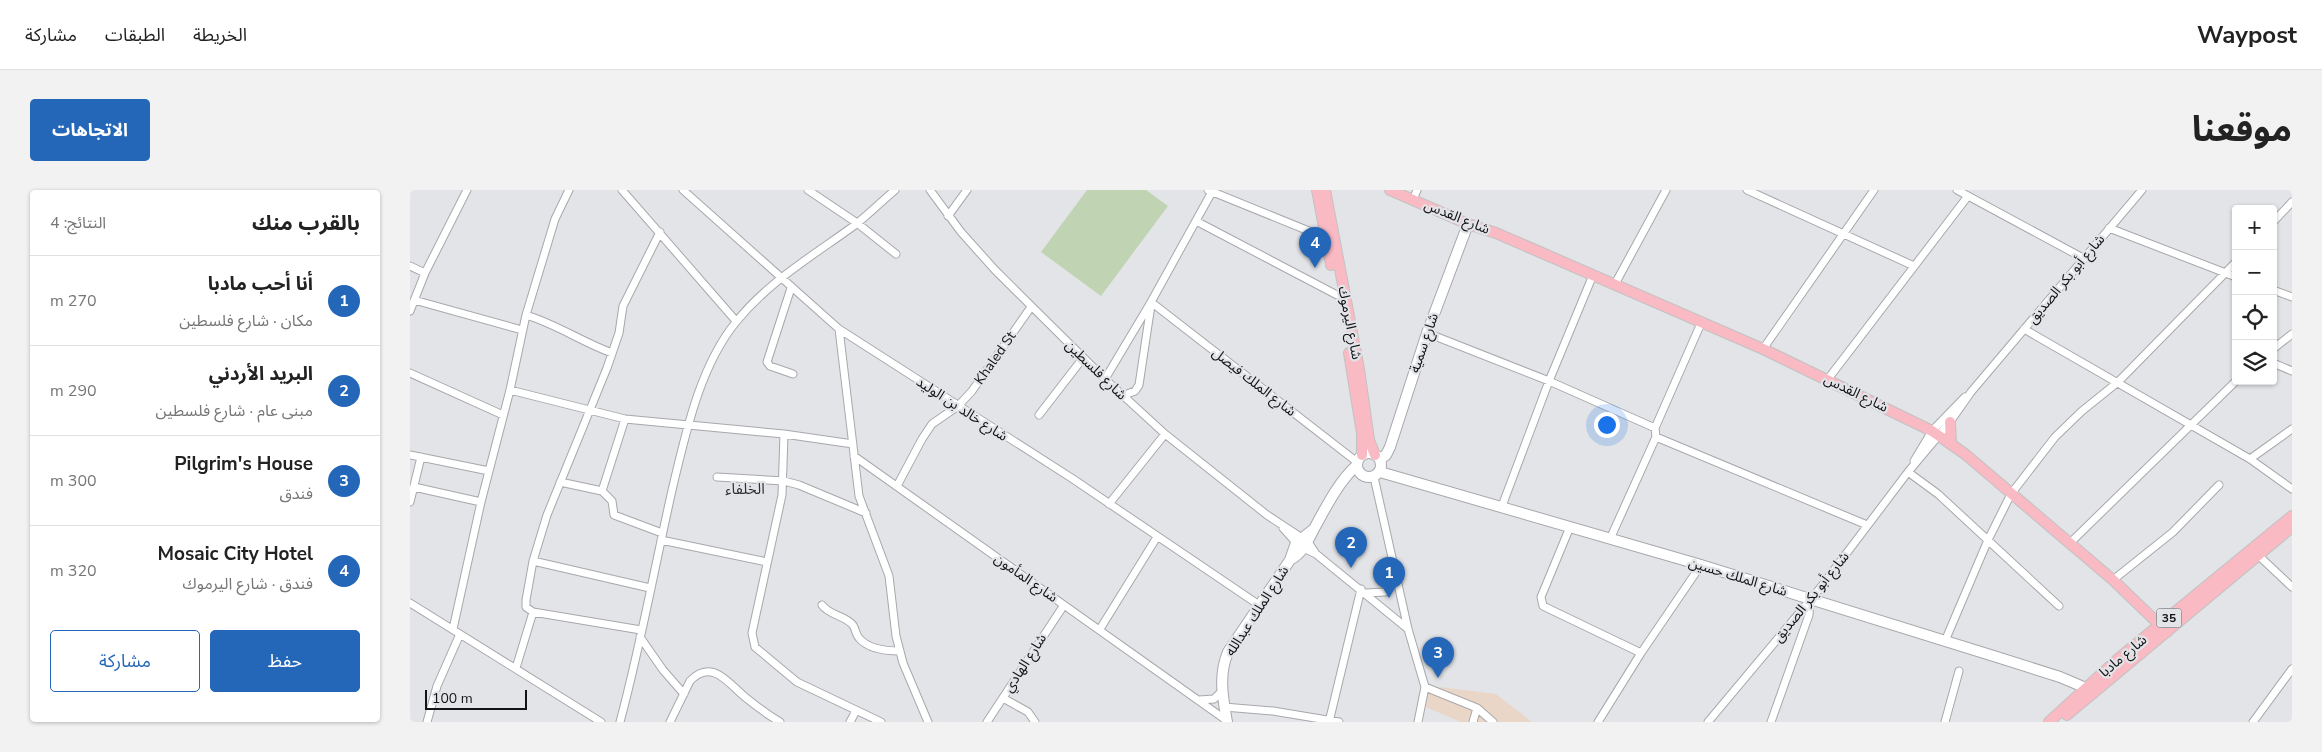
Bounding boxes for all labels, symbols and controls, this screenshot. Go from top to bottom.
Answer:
text: Waypost [2197,19,2297,51]
text: مشاركة [25,23,77,47]
text: الطبقات [105,23,165,47]
text: الخريطة [193,23,247,47]
button: الاتجاهات [30,99,150,161]
text: موقعنا [2192,106,2292,153]
street label: شارع القدس [1421,195,1493,240]
map controls [2232,205,2277,385]
button: + [2232,205,2277,250]
text: بالقرب منك [252,209,360,237]
text: النتائج: 4 [50,212,106,234]
pin: 4 [1299,227,1331,268]
street label: شارع أبو بكر الصديق [2023,230,2110,328]
button: − [2232,250,2277,295]
text: أنا أحب مادبا [208,271,313,297]
street label: شارع اليرموك [1333,285,1366,362]
text: 270 m [50,290,97,312]
text: 1 [339,290,349,312]
button: locate [2232,295,2277,340]
text: مكان · شارع فلسطين [179,310,313,332]
street label: شارع سمية [1405,311,1444,376]
street label: Khaled St [970,328,1020,388]
street label: شارع فلسطين [1060,336,1131,405]
button: layers [2232,340,2277,385]
street label: شارع الملك فيصل [1207,343,1300,422]
text: البريد الأردني [209,361,313,387]
street label: شارع القدس [1820,369,1891,418]
street label: شارع خالد بن الوليد [912,372,1011,447]
text: 290 m [50,380,97,402]
text: 2 [339,380,349,402]
text: مبنى عام · شارع فلسطين [156,400,313,422]
your location [1594,412,1620,438]
text: Pilgrim's House [174,451,313,477]
text: 300 m [50,470,97,492]
text: 3 [339,470,349,492]
district label: الخلفاء [725,479,765,499]
text: فندق [279,483,313,505]
pin: 2 [1335,527,1367,568]
text: Mosaic City Hotel [158,541,313,567]
street label: شارع أبو بكر الصديق [1769,548,1854,647]
street label: شارع المأمون [990,549,1062,608]
street label: شارع الملك حسين [1686,553,1790,602]
pin: 1 [1373,557,1405,598]
text: 320 m [50,560,97,582]
text: 4 [339,560,349,582]
street label: شارع الملك عبدالله [1221,562,1294,660]
text: فندق · شارع اليرموك [183,573,313,595]
road number: 35 [2156,608,2182,628]
button: مشاركة [50,630,200,692]
button: حفظ [210,630,360,692]
street label: شارع الهادي [999,630,1052,697]
street label: شارع مادبا [2095,630,2152,682]
pin: 3 [1422,637,1454,678]
scale bar [425,687,528,710]
text: 100 m [432,689,473,708]

